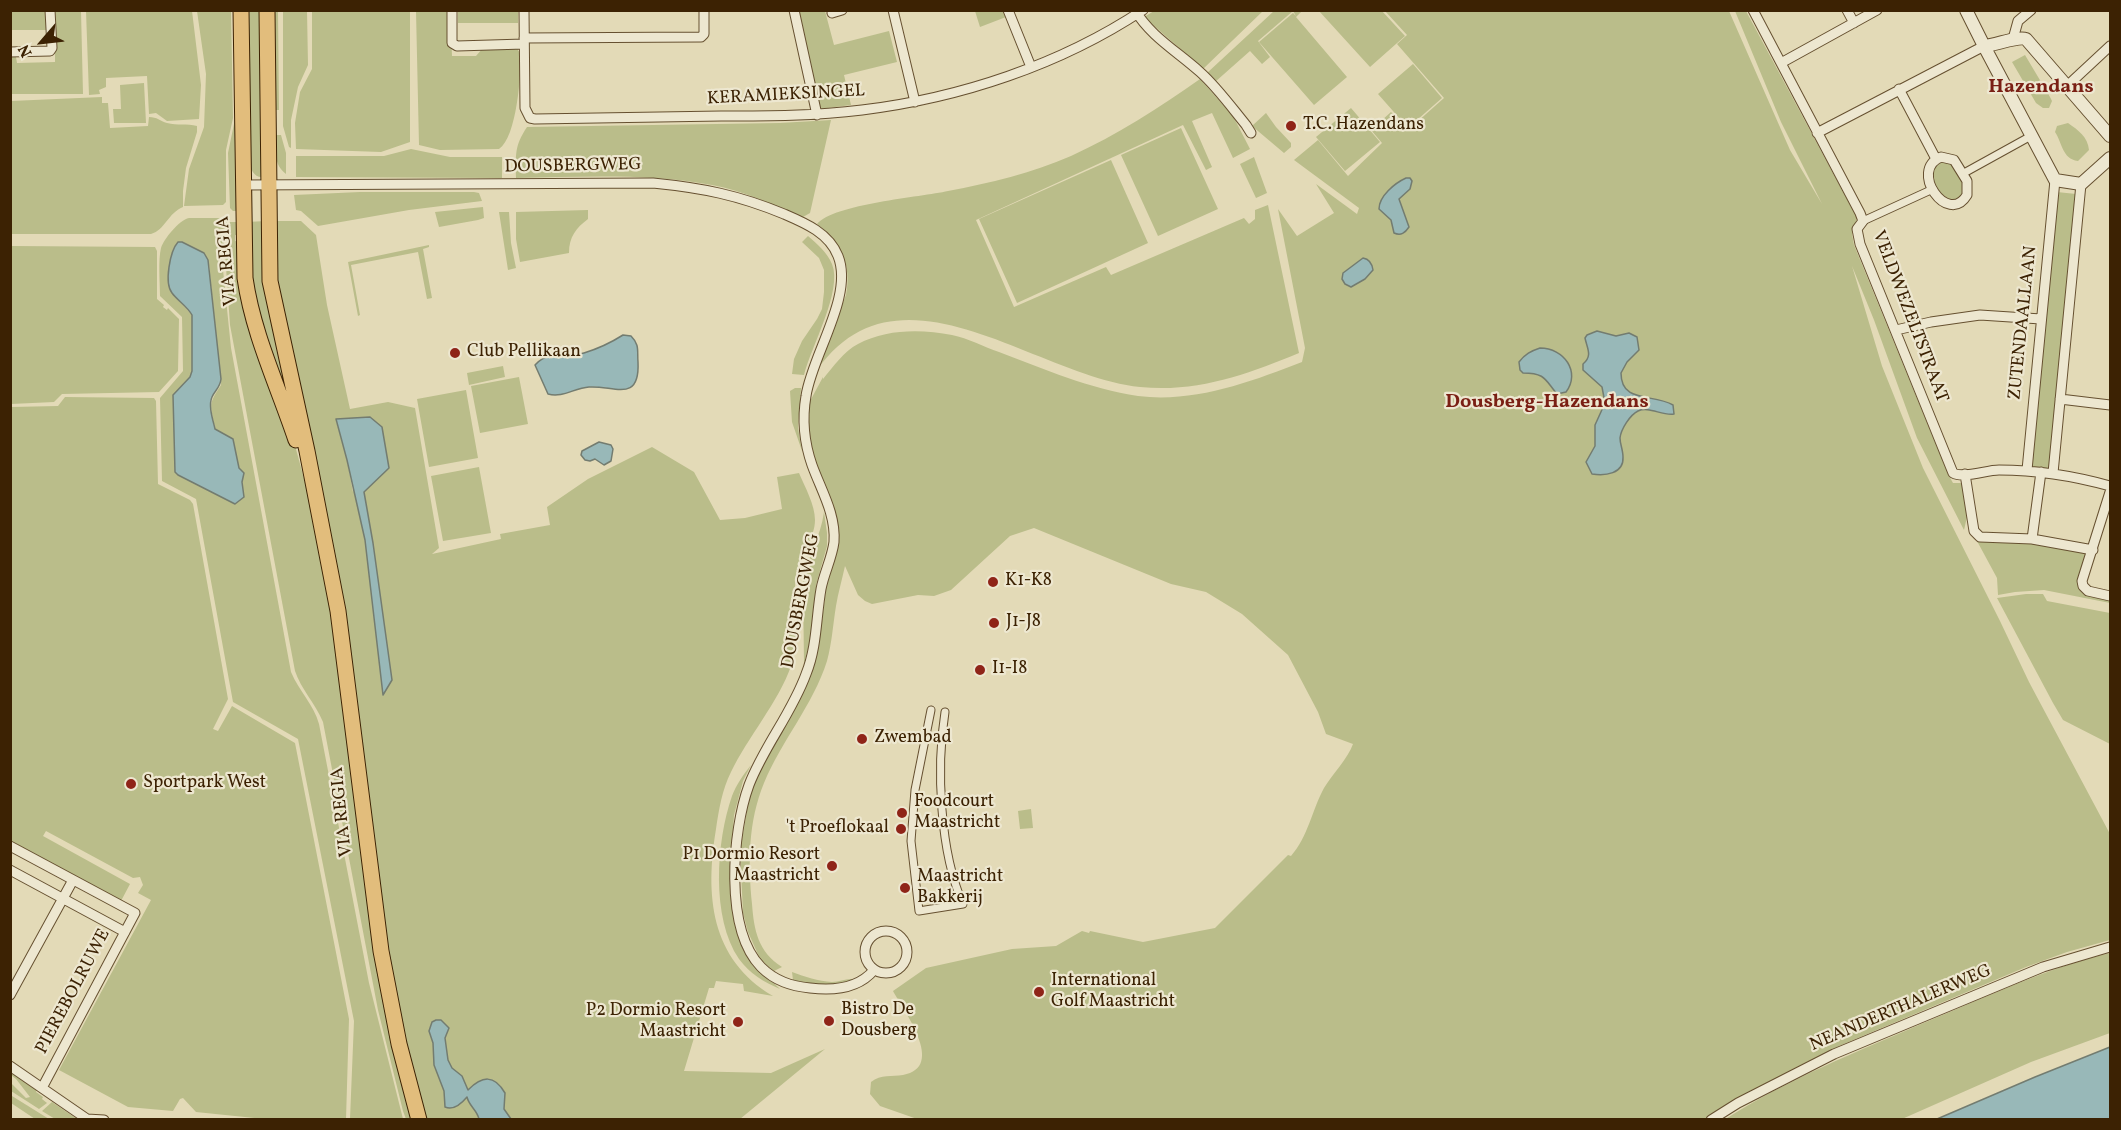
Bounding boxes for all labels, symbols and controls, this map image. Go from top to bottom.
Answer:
north arrow [12,12,72,72]
text: N [14,40,39,61]
district label: Hazendans [1988,76,2094,100]
street label: KERAMIEKSINGEL [707,81,865,111]
place label: T.C. Hazendans [1303,115,1424,137]
marker: T.C. Hazendans [1284,119,1298,133]
street label: DOUSBERGWEG [504,155,642,179]
street label: VIA REGIA [213,215,243,307]
street label: VELDWEZELTSTRAAT [1866,228,1952,406]
street label: ZUTENDAALLAAN [2005,245,2043,401]
place label: Club Pellikaan [467,342,581,364]
marker: Club Pellikaan [448,346,462,360]
district label: Dousberg-Hazendans [1445,391,1649,415]
street label: DOUSBERGWEG [778,532,826,670]
place label: K1-K8 [1005,571,1052,593]
marker: K1-K8 [986,575,1000,589]
place label: J1-J8 [1006,612,1041,634]
marker: J1-J8 [987,616,1001,630]
place label: I1-I8 [992,659,1027,681]
marker: I1-I8 [973,663,987,677]
place label: Zwembad [874,728,952,750]
marker: Zwembad [855,732,869,746]
street label: VIA REGIA [328,766,358,858]
place label: Sportpark West [143,773,266,795]
marker: Sportpark West [124,777,138,791]
place label: Foodcourt Maastricht [914,792,1000,834]
marker: Foodcourt Maastricht [895,806,909,820]
place label: 't Proeflokaal [786,818,889,840]
marker: 't Proeflokaal [894,822,908,836]
place label: P1 Dormio Resort Maastricht [683,845,820,888]
marker: P1 Dormio Resort Maastricht [825,859,839,873]
place label: Maastricht Bakkerij [917,867,1003,910]
marker: Maastricht Bakkerij [898,881,912,895]
street label: PIEREBOLRUWE [32,926,116,1058]
street label: NEANDERTHALERWEG [1807,961,1995,1057]
place label: International Golf Maastricht [1051,971,1175,1014]
marker: International Golf Maastricht [1032,985,1046,999]
place label: Bistro De Dousberg [841,1000,917,1042]
place label: P2 Dormio Resort Maastricht [586,1001,726,1044]
marker: Bistro De Dousberg [822,1014,836,1028]
marker: P2 Dormio Resort Maastricht [731,1015,745,1029]

